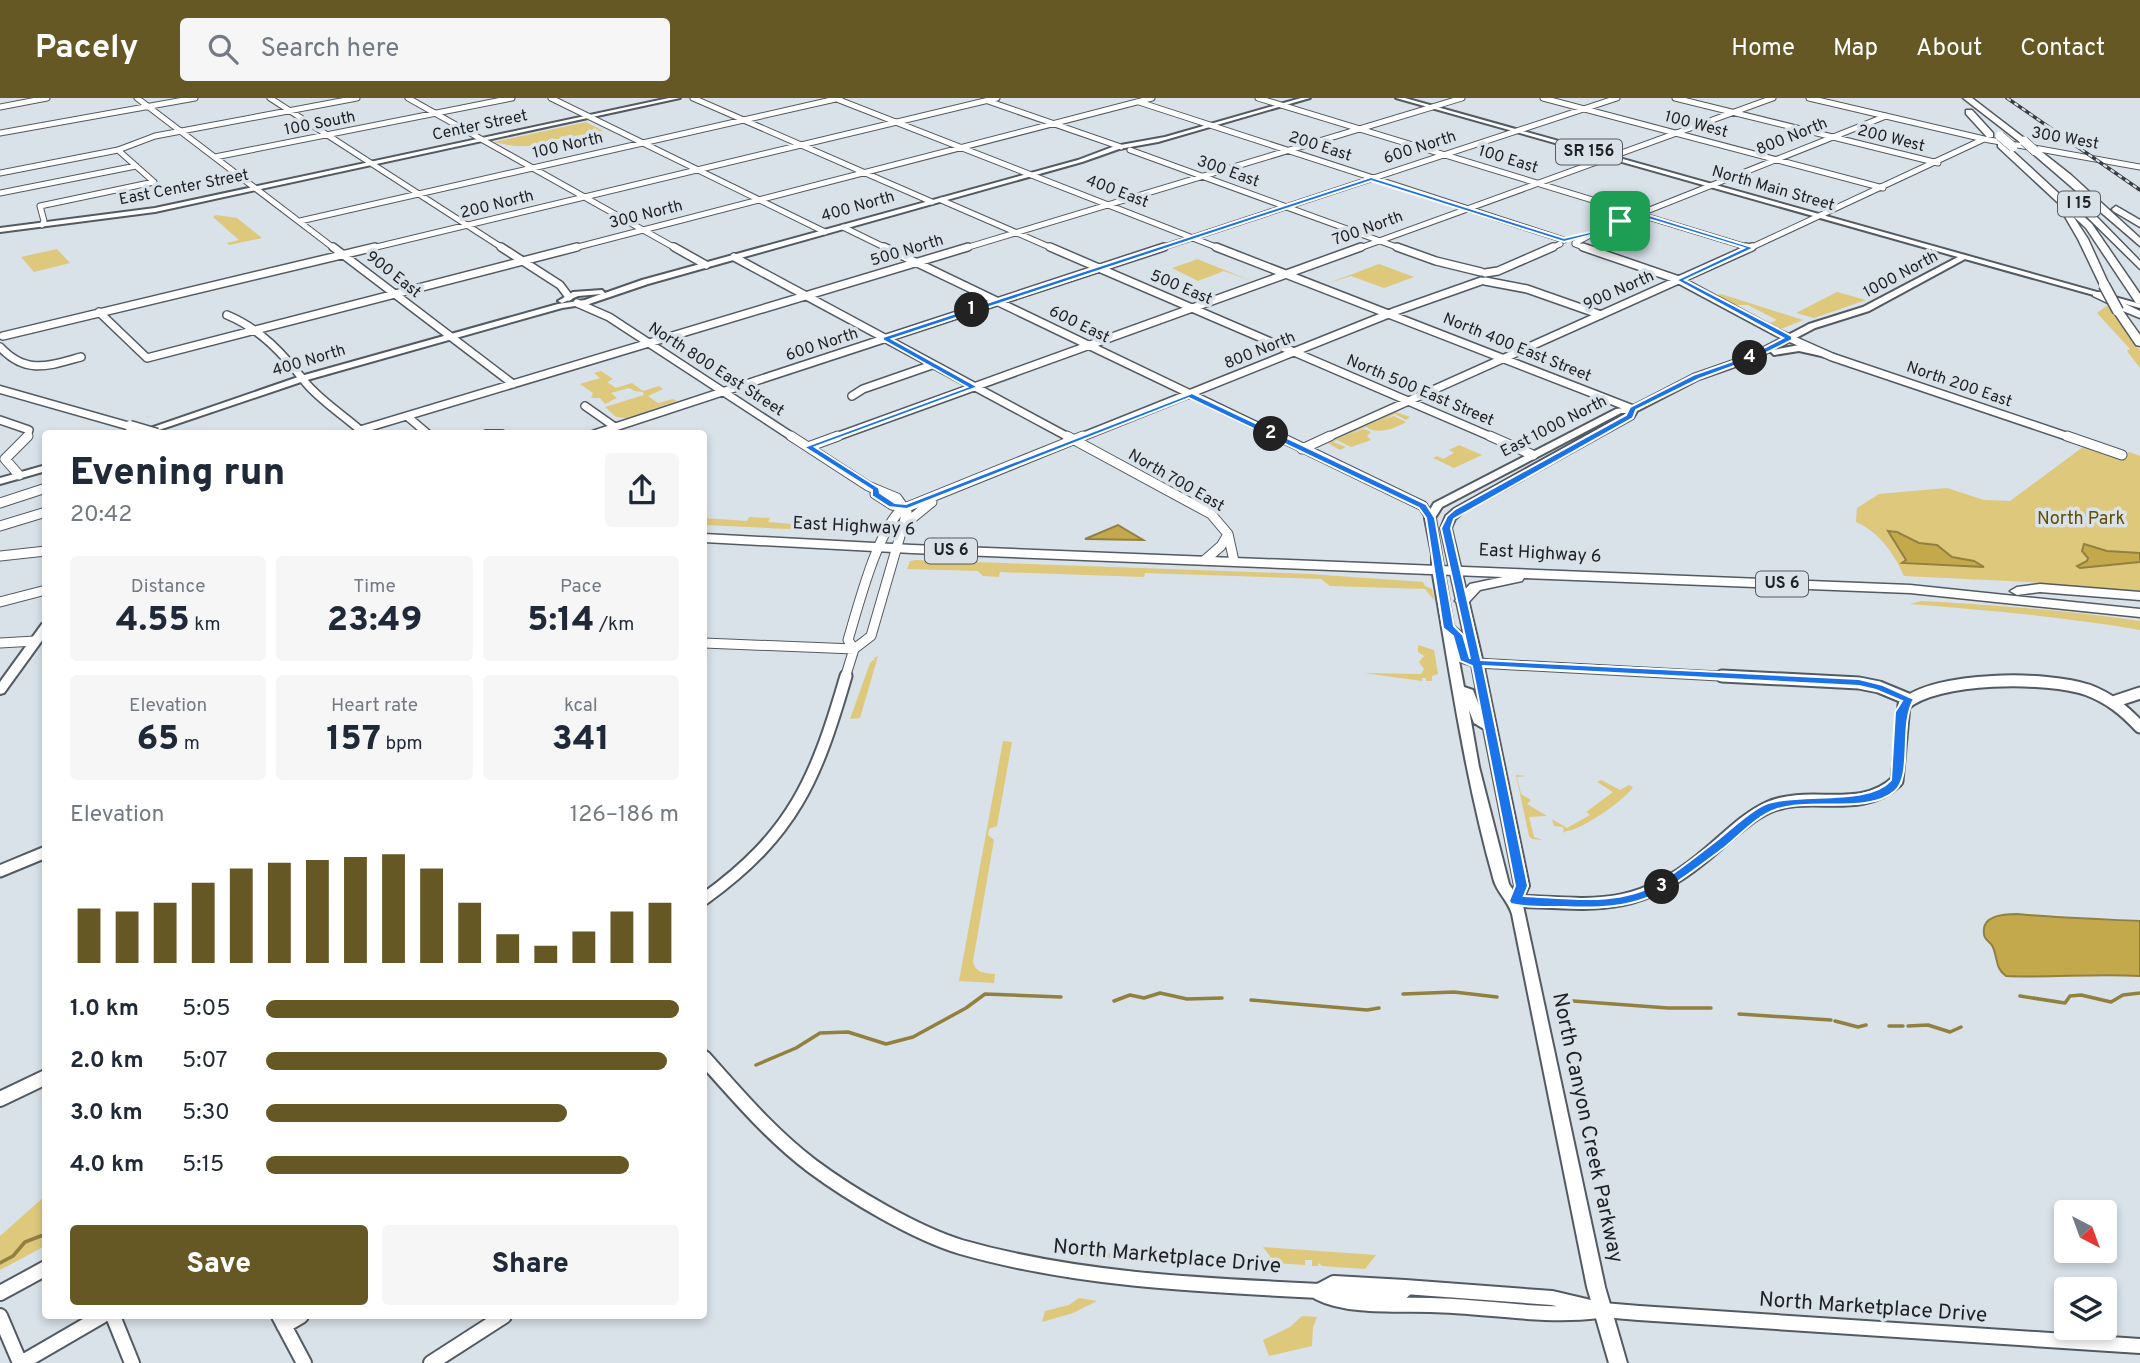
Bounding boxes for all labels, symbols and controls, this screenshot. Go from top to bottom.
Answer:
search box [180,18,670,81]
text: Pacely [35,28,138,70]
icon: search [204,30,242,68]
text: Search here [260,33,399,66]
text: Home [1731,34,1795,64]
text: Map [1833,34,1878,64]
text: About [1916,34,1982,64]
text: Contact [2020,34,2105,64]
street label: Center Street [431,106,529,146]
street label: 100 South [283,107,357,141]
street label: 100 West [1662,107,1730,143]
street label: 800 North [1753,114,1831,160]
street label: 200 West [1855,121,1927,157]
street label: 300 West [2030,123,2100,155]
street label: 200 East [1286,127,1354,167]
street label: 600 North [1381,127,1459,169]
street label: 100 North [531,128,605,164]
road number: SR 156 [1556,140,1622,164]
street label: 100 East [1476,141,1540,179]
street label: 300 East [1194,151,1262,193]
street label: North Main Street [1709,162,1837,216]
street label: East Center Street [117,166,251,210]
street label: 400 East [1083,171,1151,213]
street label: 200 North [458,186,536,224]
street label: 400 North [819,187,897,227]
pin [1590,191,1650,251]
road number: I 15 [2058,192,2100,216]
street label: 300 North [607,196,685,234]
icon: arrive [1601,202,1639,240]
street label: 700 North [1330,207,1406,251]
street label: 500 North [868,230,946,272]
street label: 900 East [361,247,425,303]
street label: 1000 North [1860,247,1942,303]
street label: 500 East [1147,266,1215,310]
street label: 900 North [1581,267,1657,315]
pin: 1 [954,292,990,328]
text: 1 [968,297,975,321]
street label: 600 East [1045,302,1113,348]
street label: North 400 East Street [1440,309,1594,387]
street label: North 800 East Street [644,319,788,421]
street label: 600 North [783,324,861,366]
street label: 800 North [1221,328,1299,374]
street label: 400 North [270,340,348,382]
pin: 4 [1732,341,1768,376]
text: 4 [1743,345,1756,369]
street label: North 500 East Street [1343,351,1497,431]
street label: North 200 East [1904,358,2014,412]
street label: East 1000 North [1497,392,1611,462]
pin: 2 [1254,416,1288,452]
text: 2 [1265,421,1276,445]
street label: North 700 East [1124,445,1228,517]
text: Evening run [70,450,285,499]
button: share [605,453,679,527]
text: 20:42 [70,501,132,530]
park label: North Park [2037,508,2125,531]
street label: East Highway 6 [792,512,916,542]
road number: US 6 [925,538,977,564]
street label: East Highway 6 [1478,539,1602,569]
road number: US 6 [1756,572,1808,597]
text: Distance [131,575,205,599]
text: Time [353,575,396,599]
text: Pace [560,575,602,599]
text: 4.55 [116,599,190,643]
text: 23:49 [327,599,422,643]
text: 5:14 [527,599,595,643]
text: km [190,613,221,637]
text: /km [595,613,634,637]
text: Elevation [129,694,207,718]
text: Heart rate [331,694,418,718]
text: kcal [564,694,598,718]
text: 65 [136,718,179,762]
text: 157 [326,718,381,762]
text: 341 [552,718,610,762]
text: m [179,732,200,756]
text: bpm [381,732,423,756]
text: Elevation [70,801,165,830]
text: 126–186 m [570,801,679,830]
pin: 3 [1644,870,1680,904]
text: 3 [1656,874,1667,898]
street label: North Canyon Creek Parkway [1545,990,1629,1266]
text: 1.0 km [70,995,139,1024]
text: 5:05 [182,995,231,1024]
text: 2.0 km [70,1047,144,1076]
text: 5:07 [182,1047,228,1076]
text: 3.0 km [70,1099,143,1128]
text: 5:30 [182,1099,230,1128]
text: 4.0 km [70,1151,144,1180]
text: 5:15 [182,1151,224,1180]
north arrow [2054,1200,2118,1264]
map controls [2054,1200,2117,1340]
button: Save [70,1225,368,1305]
button: Share [382,1225,679,1305]
street label: North Marketplace Drive [1052,1234,1282,1280]
button: layers [2054,1277,2117,1340]
street label: North Marketplace Drive [1758,1287,1988,1329]

